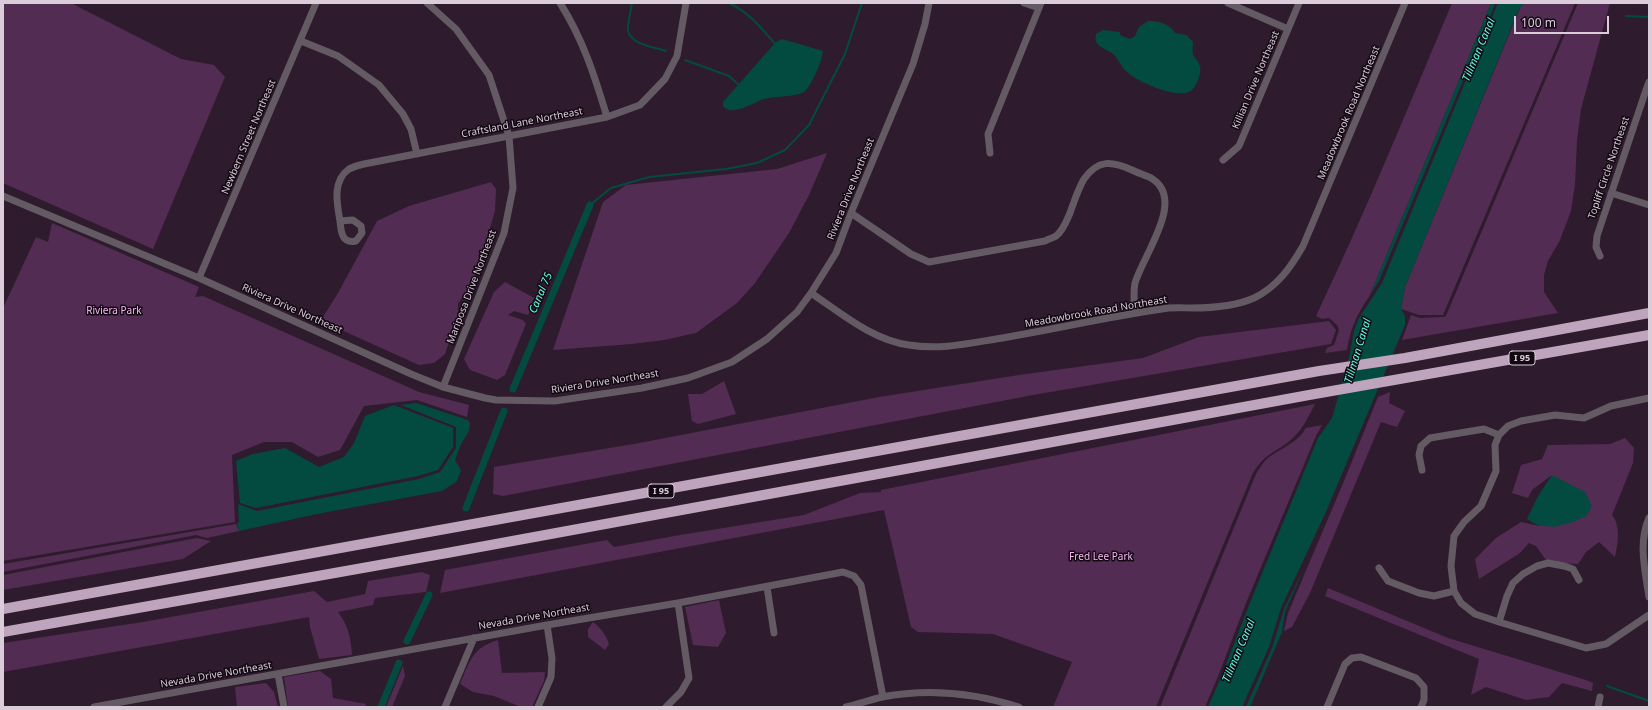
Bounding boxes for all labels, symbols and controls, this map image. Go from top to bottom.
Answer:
scale bar [1516,8,1611,34]
text: 100 m [1521,14,1556,31]
water label: Tillman Canal [1460,16,1498,84]
street label: Killian Drive Northeast [1230,29,1282,131]
street label: Meadowbrook Road Northeast [1315,44,1383,182]
street label: Newbern Street Northeast [219,78,279,196]
street label: Craftsland Lane Northeast [460,105,584,141]
street label: Topliff Circle Northeast [1586,115,1632,221]
street label: Riviera Drive Northeast [825,136,877,242]
street label: Mariposa Drive Northeast [445,228,499,346]
water label: Canal 75 [526,271,556,315]
street label: Riviera Drive Northeast [240,281,344,337]
street label: Meadowbrook Road Northeast [1024,294,1168,330]
park label: Riviera Park [86,305,142,317]
water label: Tillman Canal [1342,317,1374,385]
road number: I 95 [1509,351,1535,365]
street label: Riviera Drive Northeast [550,368,660,396]
road number: I 95 [648,484,674,498]
park label: Fred Lee Park [1069,551,1133,563]
street label: Nevada Drive Northeast [477,601,591,633]
water label: Tillman Canal [1220,617,1258,685]
street label: Nevada Drive Northeast [159,659,273,691]

